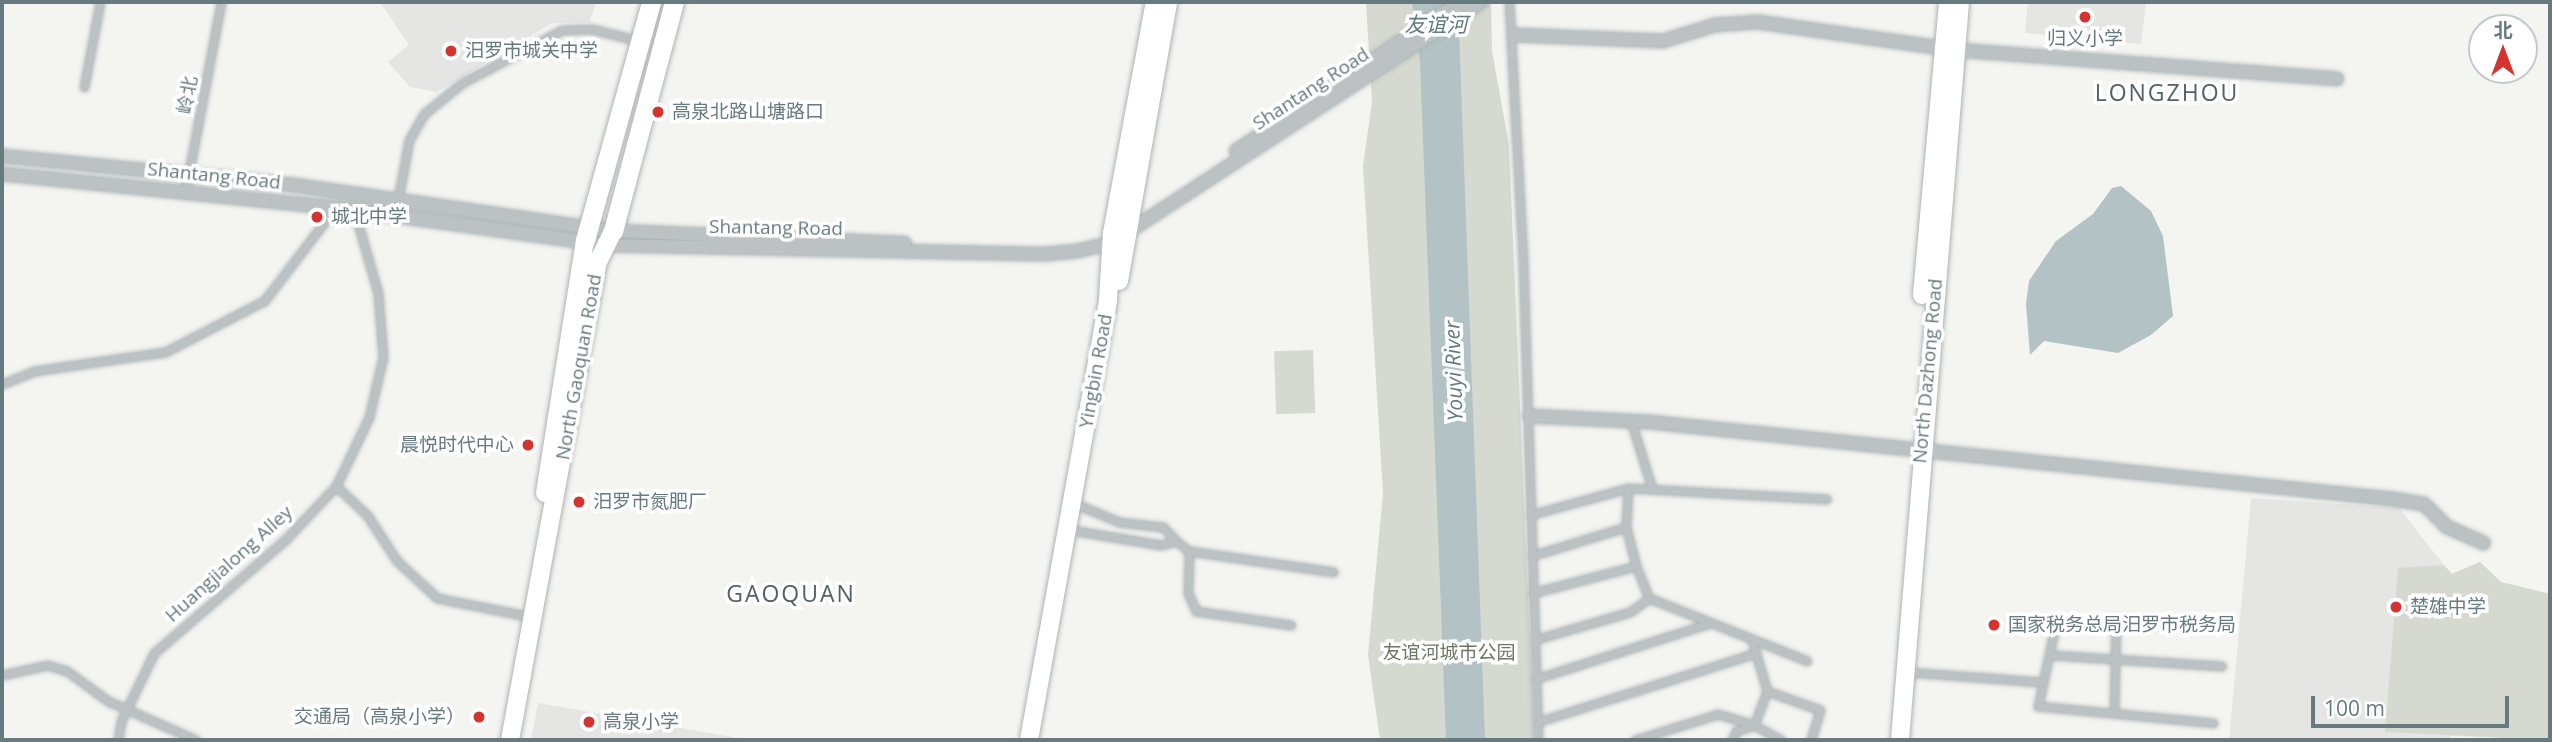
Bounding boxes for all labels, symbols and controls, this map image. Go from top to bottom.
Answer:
marker: 归义小学 [2077,9,2093,25]
water label: 友谊河 [1405,11,1467,37]
north arrow [2468,14,2538,84]
text: 北 [2493,17,2513,43]
place label: 归义小学 [2047,28,2123,50]
place label: 汨罗市城关中学 [465,40,598,62]
marker: 汨罗市城关中学 [443,43,459,59]
street label: Shantang Road [1249,43,1373,135]
street label: 岭北 [173,74,203,116]
district label: LONGZHOU [2096,78,2238,106]
place label: 高泉北路山塘路口 [672,101,824,123]
marker: 高泉北路山塘路口 [650,104,666,120]
street label: Shantang Road [146,158,282,194]
place label: 城北中学 [331,206,407,228]
marker: 城北中学 [309,209,325,225]
street label: Shantang Road [709,215,843,241]
street label: North Gaoquan Road [551,272,607,462]
street label: North Dazhong Road [1909,278,1947,464]
street label: Yingbin Road [1075,312,1117,430]
water label: Youyi River [1439,320,1467,422]
place label: 晨悦时代中心 [400,434,514,456]
marker: 晨悦时代中心 [520,437,536,453]
place label: 汨罗市氮肥厂 [593,491,707,513]
marker: 汨罗市氮肥厂 [571,494,587,510]
street label: Huangjialong Alley [161,501,297,627]
district label: GAOQUAN [727,579,855,607]
place label: 楚雄中学 [2410,596,2486,618]
marker: 楚雄中学 [2388,599,2404,615]
place label: 国家税务总局汨罗市税务局 [2008,614,2236,636]
marker: 国家税务总局汨罗市税务局 [1986,617,2002,633]
park label: 友谊河城市公园 [1383,642,1515,664]
scale bar [2314,682,2512,726]
text: 100 m [2324,694,2385,722]
place label: 交通局（高泉小学） [294,706,465,728]
marker: 交通局（高泉小学） [471,709,487,725]
place label: 高泉小学 [603,711,679,733]
marker: 高泉小学 [581,714,597,730]

